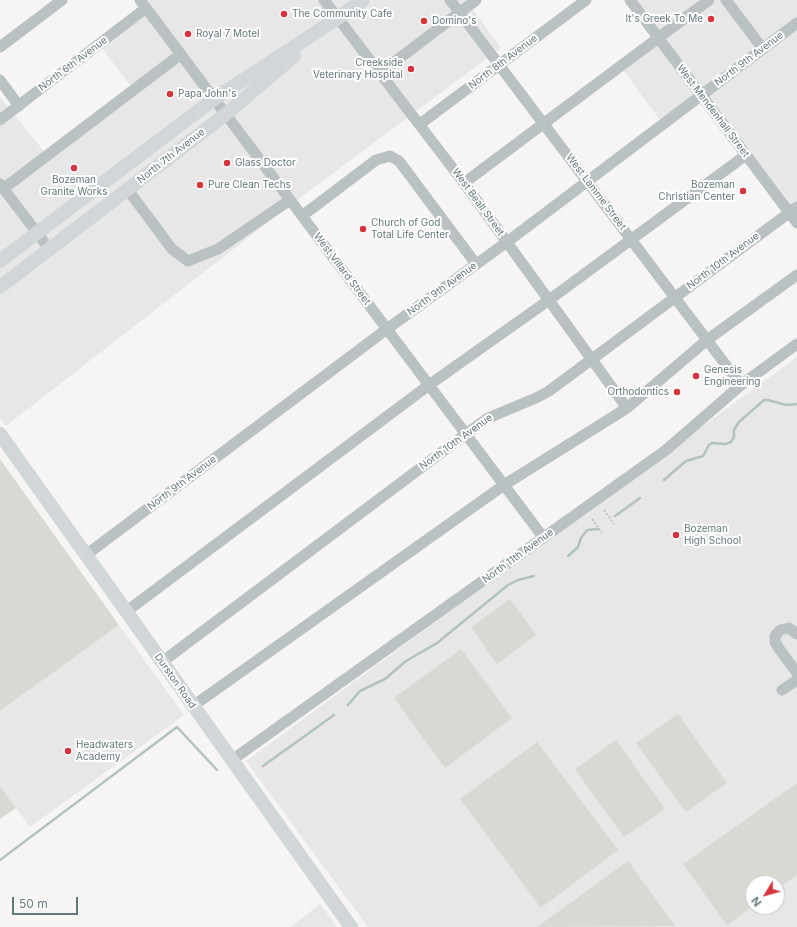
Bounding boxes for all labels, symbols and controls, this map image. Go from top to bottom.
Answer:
place label: The Community Cafe [292,8,392,20]
marker: The Community Cafe [279,9,289,19]
place label: It's Greek To Me [625,13,703,25]
marker: It's Greek To Me [706,14,716,24]
place label: Domino's [432,15,476,27]
marker: Domino's [419,16,429,26]
place label: Royal 7 Motel [196,28,259,40]
marker: Royal 7 Motel [183,29,193,39]
street label: North 9th Avenue [712,29,786,89]
street label: North 8th Avenue [466,32,540,92]
street label: North 6th Avenue [36,34,110,94]
place label: Creekside Veterinary Hospital [313,57,403,80]
street label: West Mendenhall Street [674,62,752,160]
marker: Creekside Veterinary Hospital [406,64,416,74]
place label: Papa John's [178,88,236,100]
marker: Papa John's [165,89,175,99]
street label: North 7th Avenue [135,126,207,186]
street label: West Lamme Street [563,152,629,232]
place label: Glass Doctor [235,157,296,169]
marker: Glass Doctor [222,158,232,168]
marker: Bozeman Granite Works [69,163,79,173]
street label: West Beall Street [449,166,507,238]
place label: Bozeman Granite Works [40,174,108,198]
place label: Pure Clean Techs [208,179,291,191]
place label: Bozeman Christian Center [658,179,735,202]
marker: Pure Clean Techs [195,180,205,190]
marker: Bozeman Christian Center [738,186,748,196]
place label: Church of God Total Life Center [371,217,449,240]
marker: Church of God Total Life Center [358,224,368,234]
street label: North 10th Avenue [685,230,761,292]
street label: West Villard Street [311,231,373,307]
street label: North 9th Avenue [405,260,479,318]
place label: Genesis Engineering [704,364,760,388]
marker: Genesis Engineering [691,371,701,381]
place label: Orthodontics [608,386,669,398]
marker: Orthodontics [672,387,682,397]
street label: North 10th Avenue [417,412,495,472]
street label: North 9th Avenue [145,453,219,513]
place label: Bozeman High School [684,523,741,546]
street label: North 11th Avenue [480,526,556,586]
marker: Bozeman High School [671,530,681,540]
street label: Durston Road [152,651,198,711]
place label: Headwaters Academy [76,739,133,762]
marker: Headwaters Academy [63,746,73,756]
north arrow [745,875,785,915]
scale bar [14,889,80,915]
text: N [748,894,764,909]
text: 50 m [19,896,48,911]

